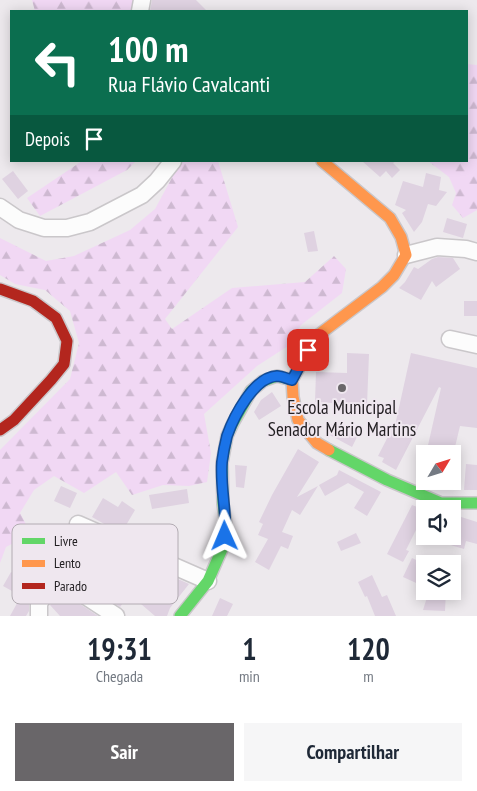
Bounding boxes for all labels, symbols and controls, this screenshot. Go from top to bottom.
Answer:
text: 100 m [108,26,189,72]
icon: left [25,30,90,95]
text: Rua Flávio Cavalcanti [108,70,270,98]
icon: arrive [80,125,108,153]
text: Depois [25,127,70,151]
pin [287,329,329,371]
icon: arrive [294,336,322,364]
marker: Escola Municipal Senador Mário Martins [336,382,348,394]
place label: Escola Municipal Senador Mário Martins [268,395,416,441]
north arrow [416,445,461,490]
map controls [416,445,461,600]
button: sound [416,500,461,545]
position arrow [198,509,250,561]
legend [12,524,178,604]
text: Livre [54,532,78,550]
text: Lento [54,554,81,572]
button: layers [416,555,461,600]
text: Parado [54,577,87,595]
text: 19:31 [87,629,152,668]
text: 1 [242,629,257,668]
text: 120 [347,629,390,668]
text: Chegada [96,666,143,686]
text: min [239,666,260,686]
text: m [363,666,374,686]
button: Sair [15,723,234,781]
button: Compartilhar [244,723,462,781]

